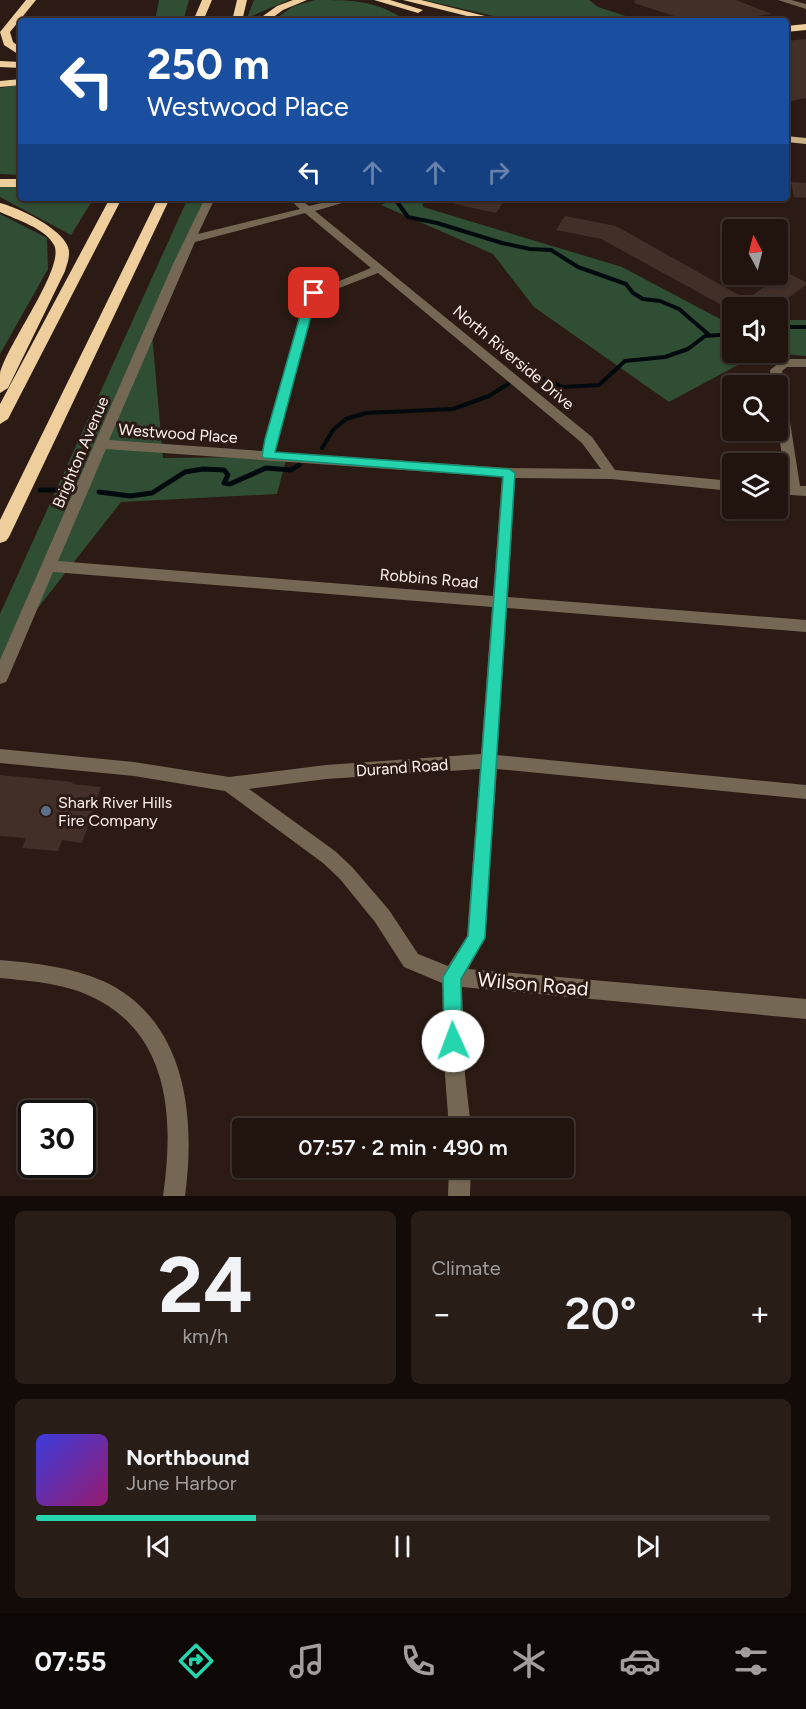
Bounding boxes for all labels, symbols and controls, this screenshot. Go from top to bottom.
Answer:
text: 250 m [147,39,270,90]
icon: left [48,42,126,120]
text: Westwood Place [147,90,349,123]
icon: left [293,156,326,189]
icon: ahead [356,156,389,189]
icon: ahead [419,156,452,189]
icon: right [482,156,515,189]
north arrow [722,219,788,285]
map controls [722,219,788,519]
pin [288,267,339,318]
icon: arrive [297,276,330,309]
button: sound [722,297,788,363]
street label: North Riverside Drive [449,301,578,414]
button: search [722,375,788,441]
street label: Brighton Avenue [48,393,113,511]
street label: Westwood Place [118,420,239,447]
button: layers [722,453,788,519]
street label: Robbins Road [379,565,479,592]
street label: Durand Road [355,755,449,780]
place label: Shark River Hills Fire Company [58,793,172,830]
marker: Shark River Hills Fire Company [39,804,53,818]
street label: Wilson Road [477,967,589,1001]
position arrow [421,1009,485,1073]
speed limit sign: 30 [18,1100,96,1178]
text: 07:57 · 2 min · 490 m [298,1134,508,1161]
text: 24 [158,1238,253,1332]
text: Climate [432,1256,501,1280]
text: 20° [565,1286,637,1340]
text: − [432,1294,452,1333]
text: + [749,1294,770,1333]
text: km/h [182,1324,228,1348]
text: Northbound [126,1444,250,1471]
text: June Harbor [126,1471,237,1495]
icon: previous [142,1530,175,1563]
icon: pause [386,1530,419,1563]
icon: next [631,1530,664,1563]
icon: directions [175,1640,217,1682]
icon: music [286,1640,328,1682]
icon: phone [397,1640,439,1682]
icon: climate [508,1640,550,1682]
icon: car [619,1640,661,1682]
icon: filters [730,1640,772,1682]
text: 07:55 [34,1645,106,1678]

